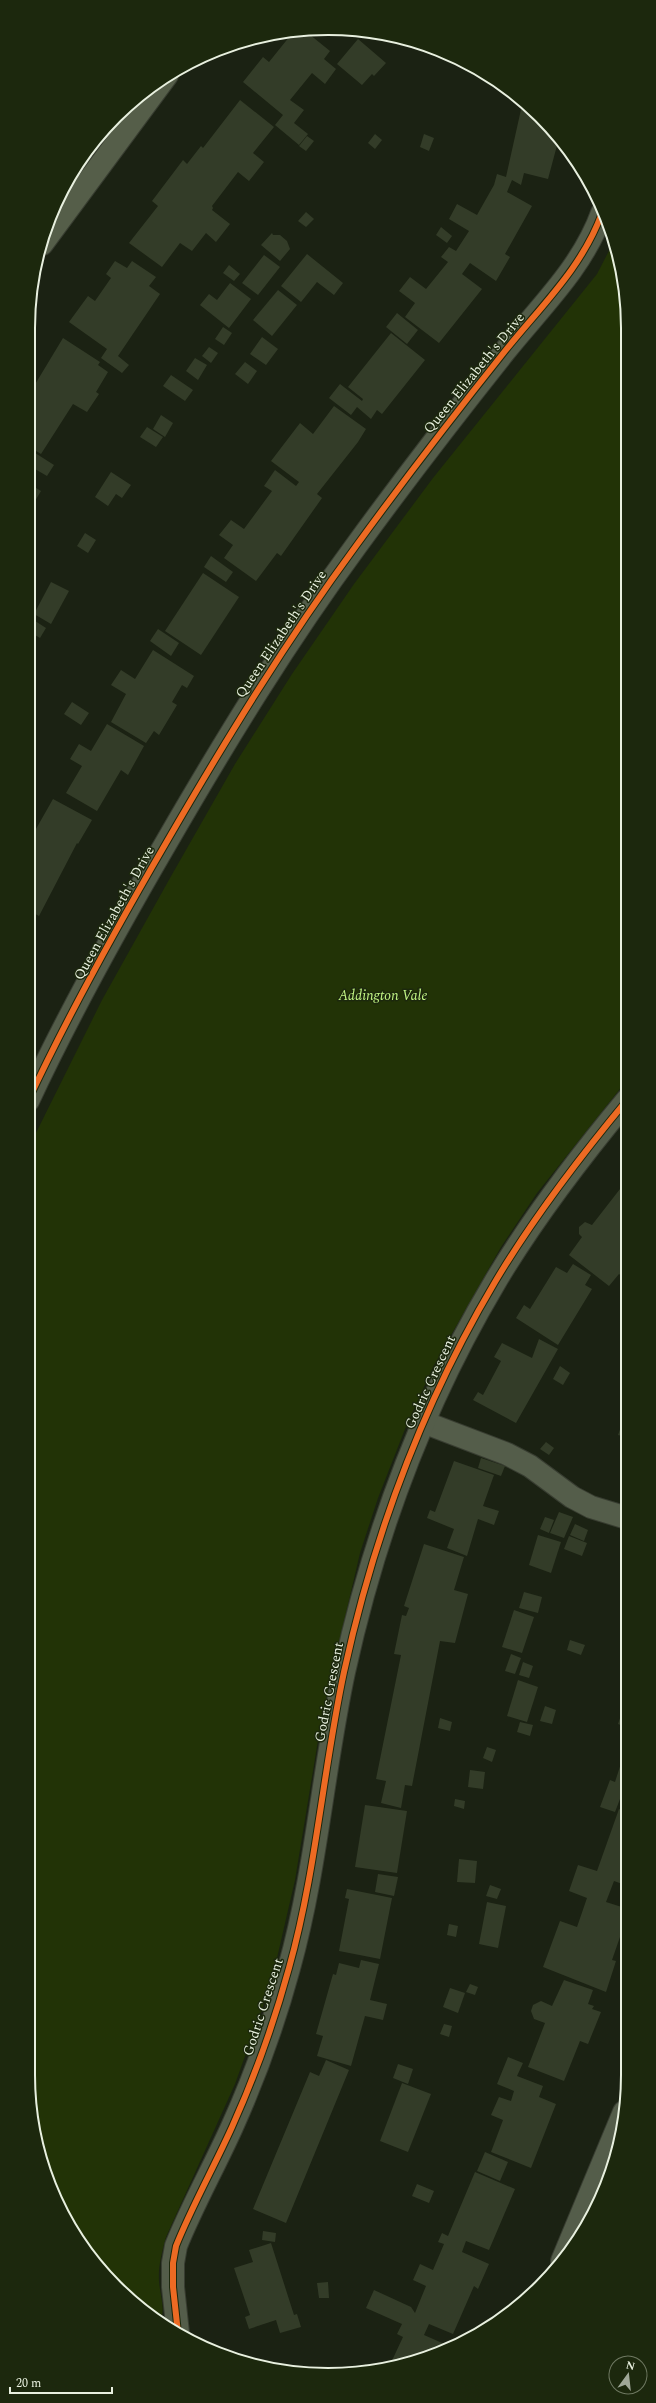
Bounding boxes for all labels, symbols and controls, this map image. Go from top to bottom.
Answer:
street label: Queen Elizabeth's Drive [418,308,530,438]
street label: Queen Elizabeth's Drive [230,566,332,702]
street label: Queen Elizabeth's Drive [68,842,160,984]
park label: Addington Vale [337,985,428,1006]
street label: Godric Crescent [399,1332,461,1432]
street label: Godric Crescent [309,1640,349,1744]
street label: Godric Crescent [237,1955,289,2059]
north arrow [608,2355,648,2395]
text: N [624,2356,637,2375]
scale bar [10,2369,112,2395]
text: 20 m [16,2374,41,2393]

